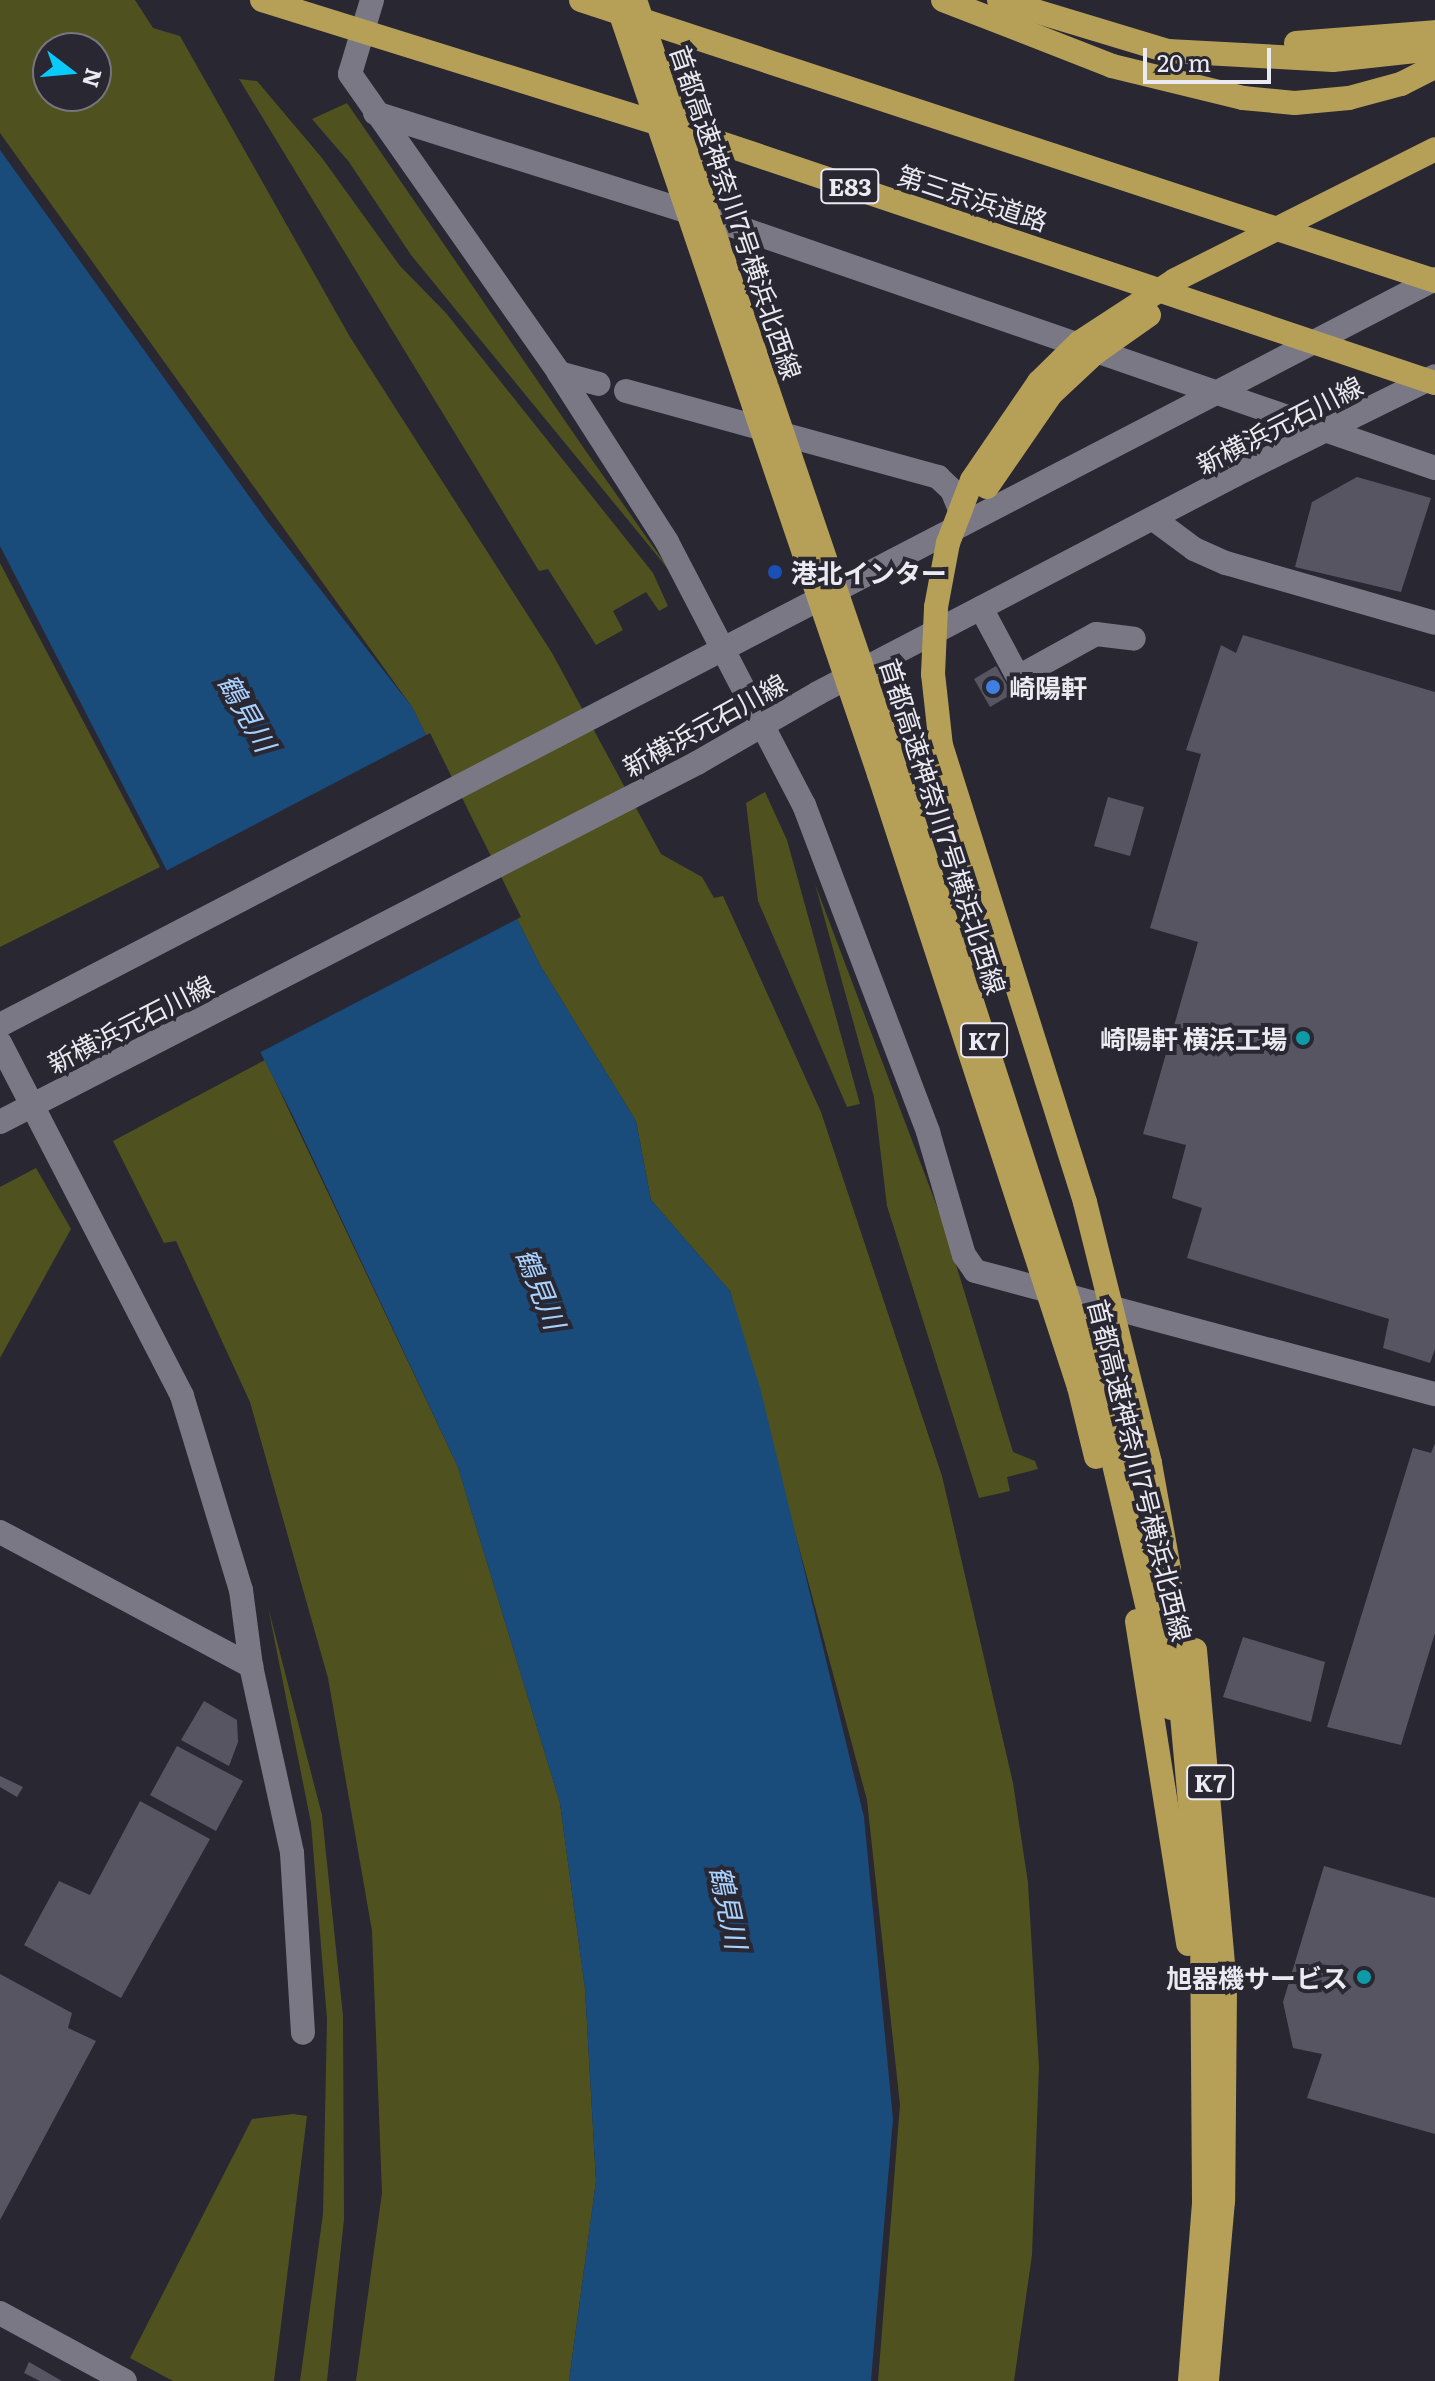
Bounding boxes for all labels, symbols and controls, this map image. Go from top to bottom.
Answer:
north arrow [32,32,112,112]
scale bar [1147,32,1275,82]
street label: 首都高速神奈川7号横浜北西線 [665,41,809,383]
text: 20 m [1157,44,1211,79]
text: N [75,65,112,92]
street label: 第三京浜道路 [894,158,1052,236]
road number: E83 [820,166,880,206]
street label: 新横浜元石川線 [1191,369,1367,479]
place label: 港北インター [791,556,947,588]
marker: 港北インター [766,563,784,581]
street label: 首都高速神奈川7号横浜北西線 [875,654,1013,998]
street label: 新横浜元石川線 [617,666,791,782]
water label: 鶴見川 [212,667,284,757]
place label: 崎陽軒 [1009,671,1087,703]
marker: 崎陽軒 [984,678,1002,696]
street label: 新横浜元石川線 [42,968,218,1078]
road number: K7 [960,1020,1008,1060]
place label: 崎陽軒 横浜工場 [1100,1022,1287,1054]
marker: 崎陽軒 横浜工場 [1294,1029,1312,1047]
water label: 鶴見川 [511,1243,573,1333]
street label: 首都高速神奈川7号横浜北西線 [1083,1296,1199,1644]
road number: K7 [1186,1762,1234,1802]
water label: 鶴見川 [705,1862,755,1952]
place label: 旭器機サービス [1166,1961,1348,1993]
marker: 旭器機サービス [1355,1968,1373,1986]

